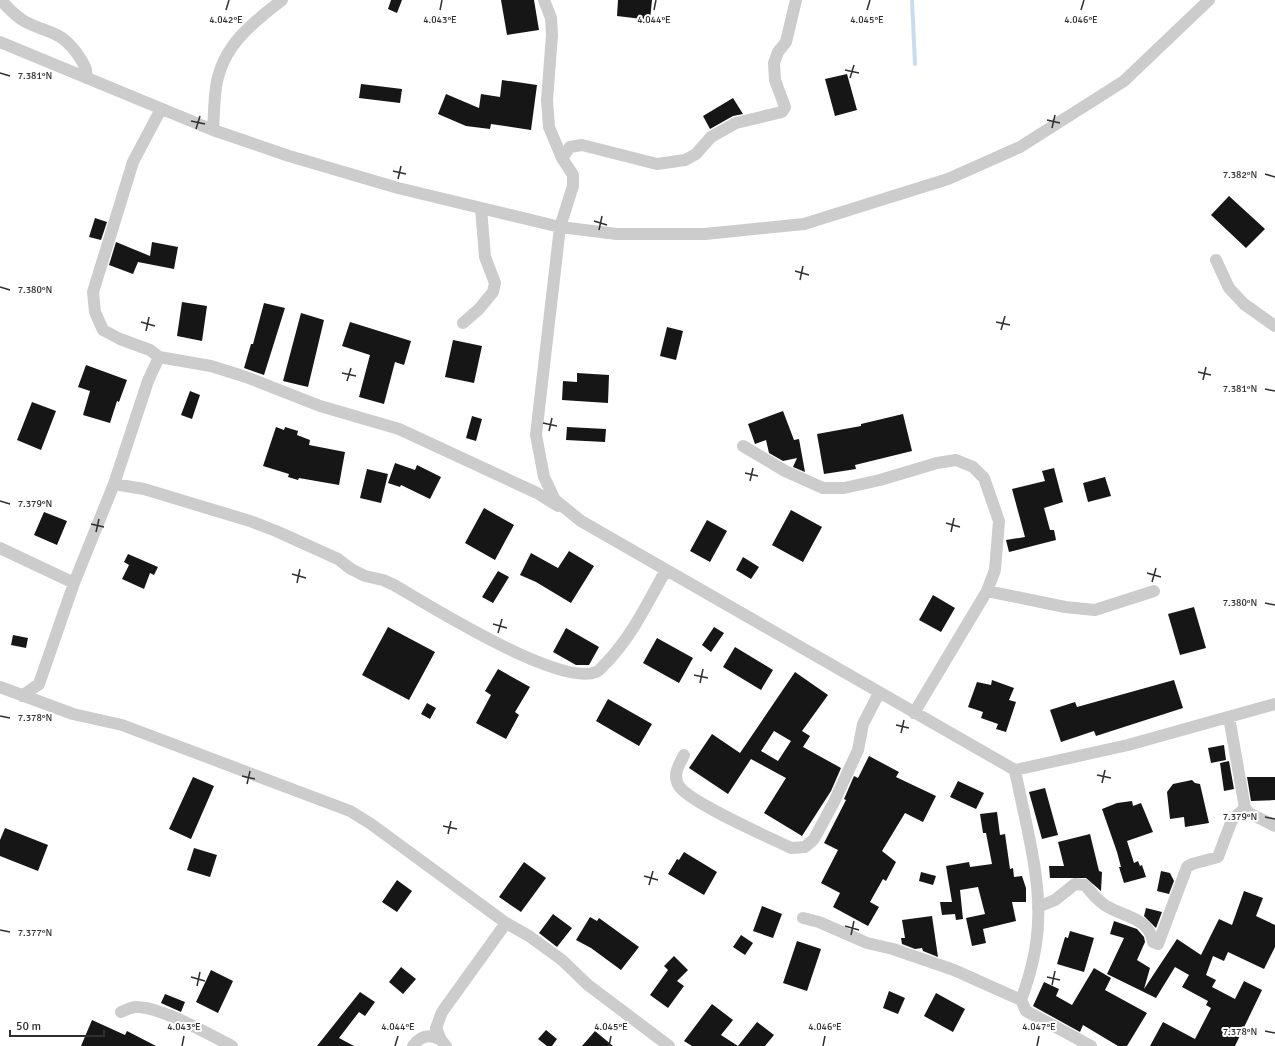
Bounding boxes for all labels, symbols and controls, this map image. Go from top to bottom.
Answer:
text: 4.042°E [209,14,243,26]
text: 4.043°E [423,14,457,26]
text: 4.044°E [637,14,671,26]
text: 4.045°E [850,14,884,26]
text: 4.046°E [1064,14,1098,26]
text: 7.381°N [18,70,52,82]
text: 7.382°N [1223,169,1257,181]
text: 7.380°N [18,284,52,296]
text: 7.381°N [1223,383,1257,395]
text: 7.379°N [18,498,52,510]
text: 7.380°N [1223,597,1257,609]
text: 7.378°N [18,712,52,724]
text: 7.379°N [1223,811,1257,823]
text: 7.377°N [18,927,52,939]
scale bar [10,1012,104,1038]
text: 50 m [16,1019,41,1034]
text: 4.043°E [167,1021,201,1033]
text: 4.044°E [381,1021,415,1033]
text: 4.045°E [594,1021,628,1033]
text: 4.046°E [808,1021,842,1033]
text: 4.047°E [1022,1021,1056,1033]
text: 7.378°N [1223,1026,1257,1038]

